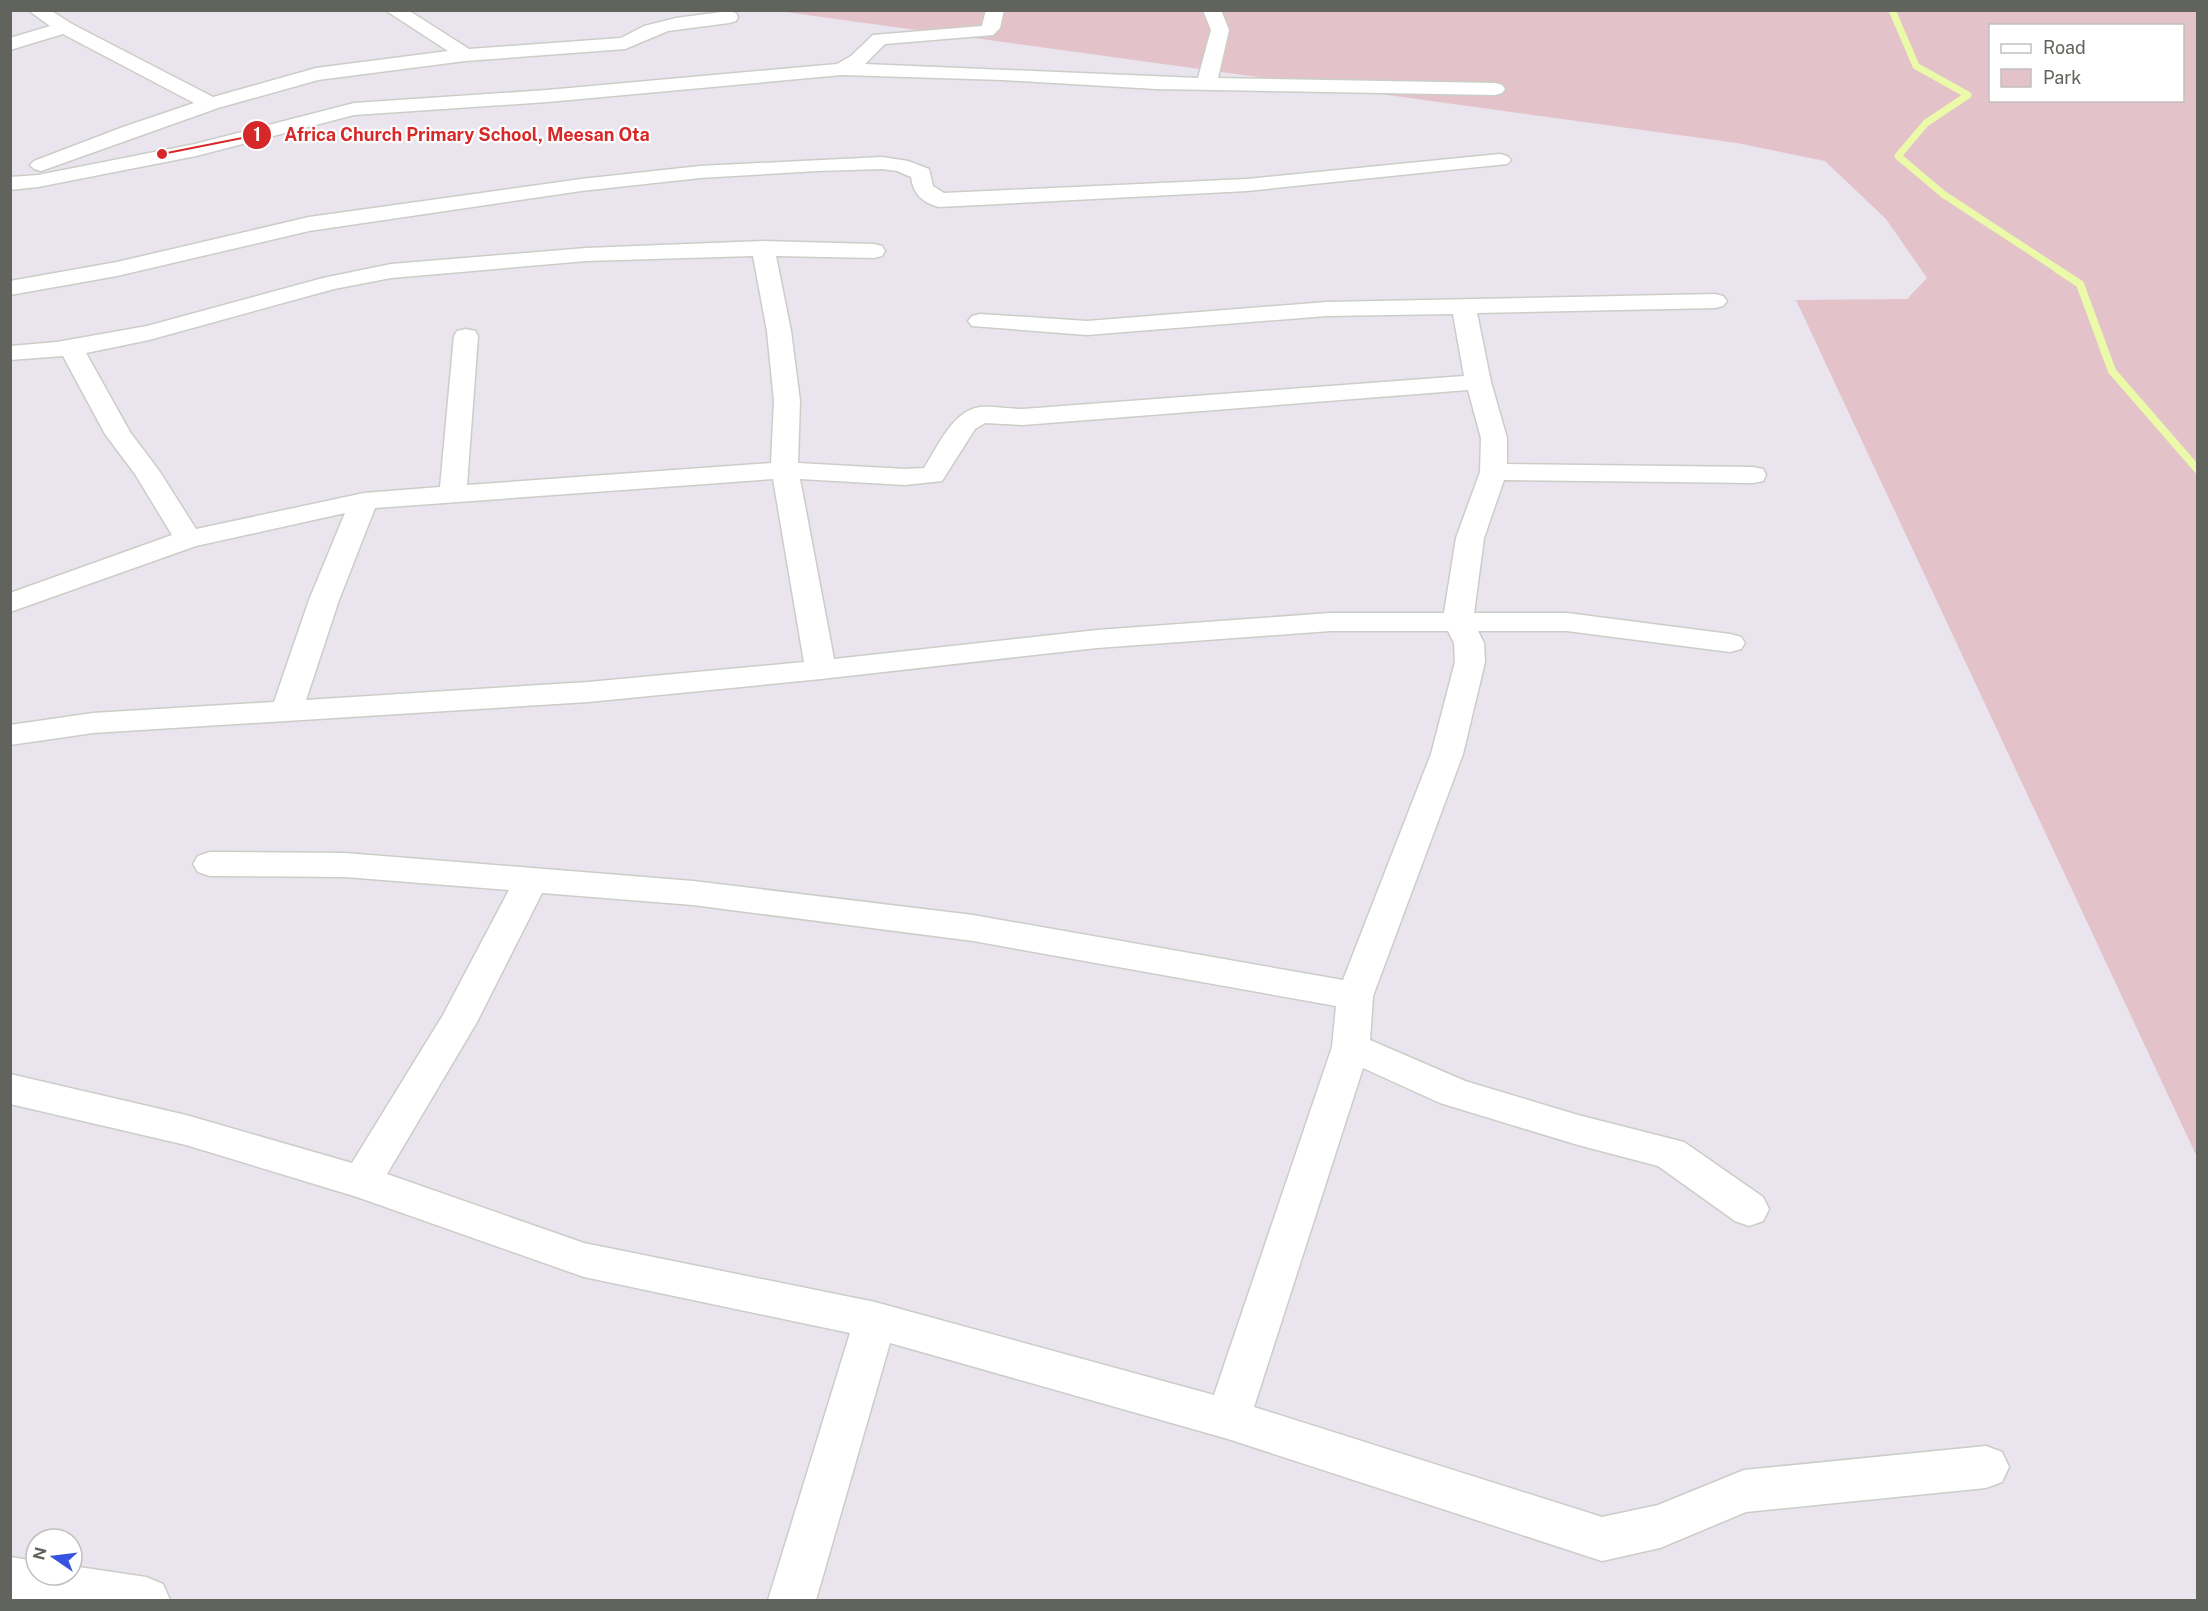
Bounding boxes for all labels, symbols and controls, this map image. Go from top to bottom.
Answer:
legend [1989,24,2184,102]
text: Road [2043,37,2086,58]
text: Park [2043,67,2081,88]
callout: Africa Church Primary School, Meesan Ota [242,117,662,153]
text: 1 [253,124,261,145]
text: Africa Church Primary School, Meesan Ota [284,124,650,145]
north arrow [24,1527,84,1587]
text: N [29,1545,51,1562]

